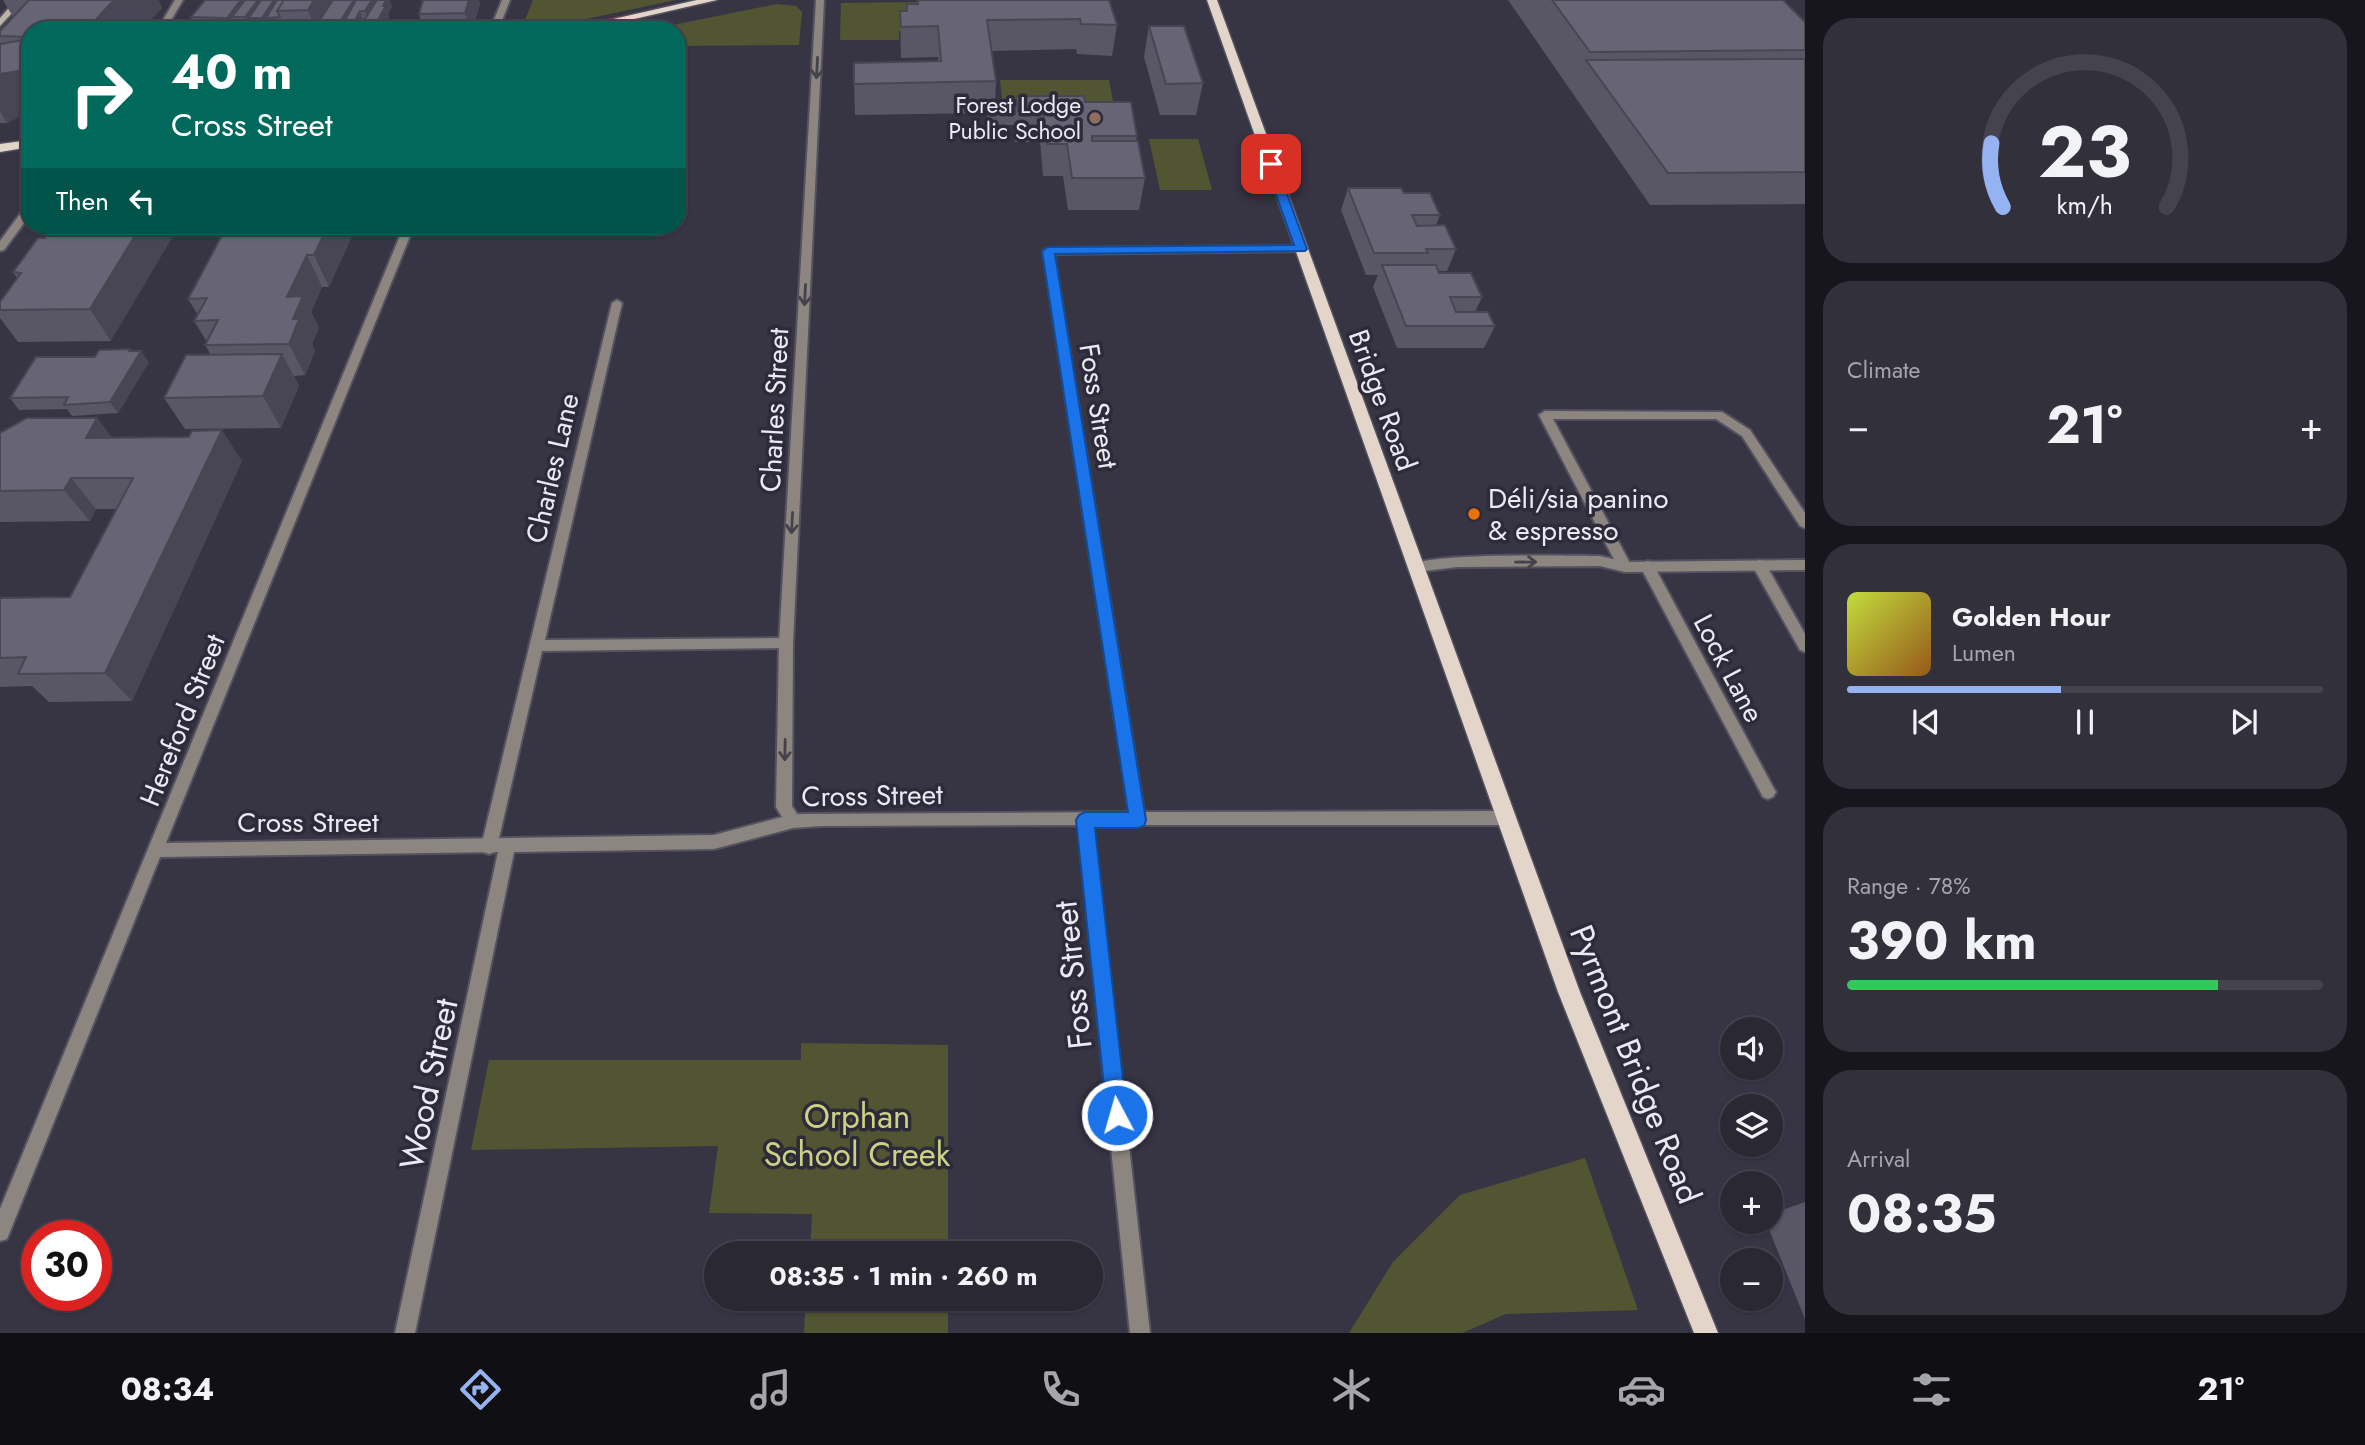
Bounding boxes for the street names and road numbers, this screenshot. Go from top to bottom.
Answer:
street label: Bridge Road [1338,324,1427,477]
street label: Charles Street [750,327,799,493]
street label: Foss Street [1068,341,1129,472]
street label: Charles Lane [515,389,590,547]
street label: Lock Lane [1683,607,1774,730]
street label: Hereford Street [129,628,236,812]
street label: Cross Street [801,774,943,817]
street label: Cross Street [237,802,379,843]
street label: Foss Street [1041,898,1104,1051]
street label: Pyrmont Bridge Road [1558,918,1713,1211]
street label: Wood Street [387,994,470,1174]

